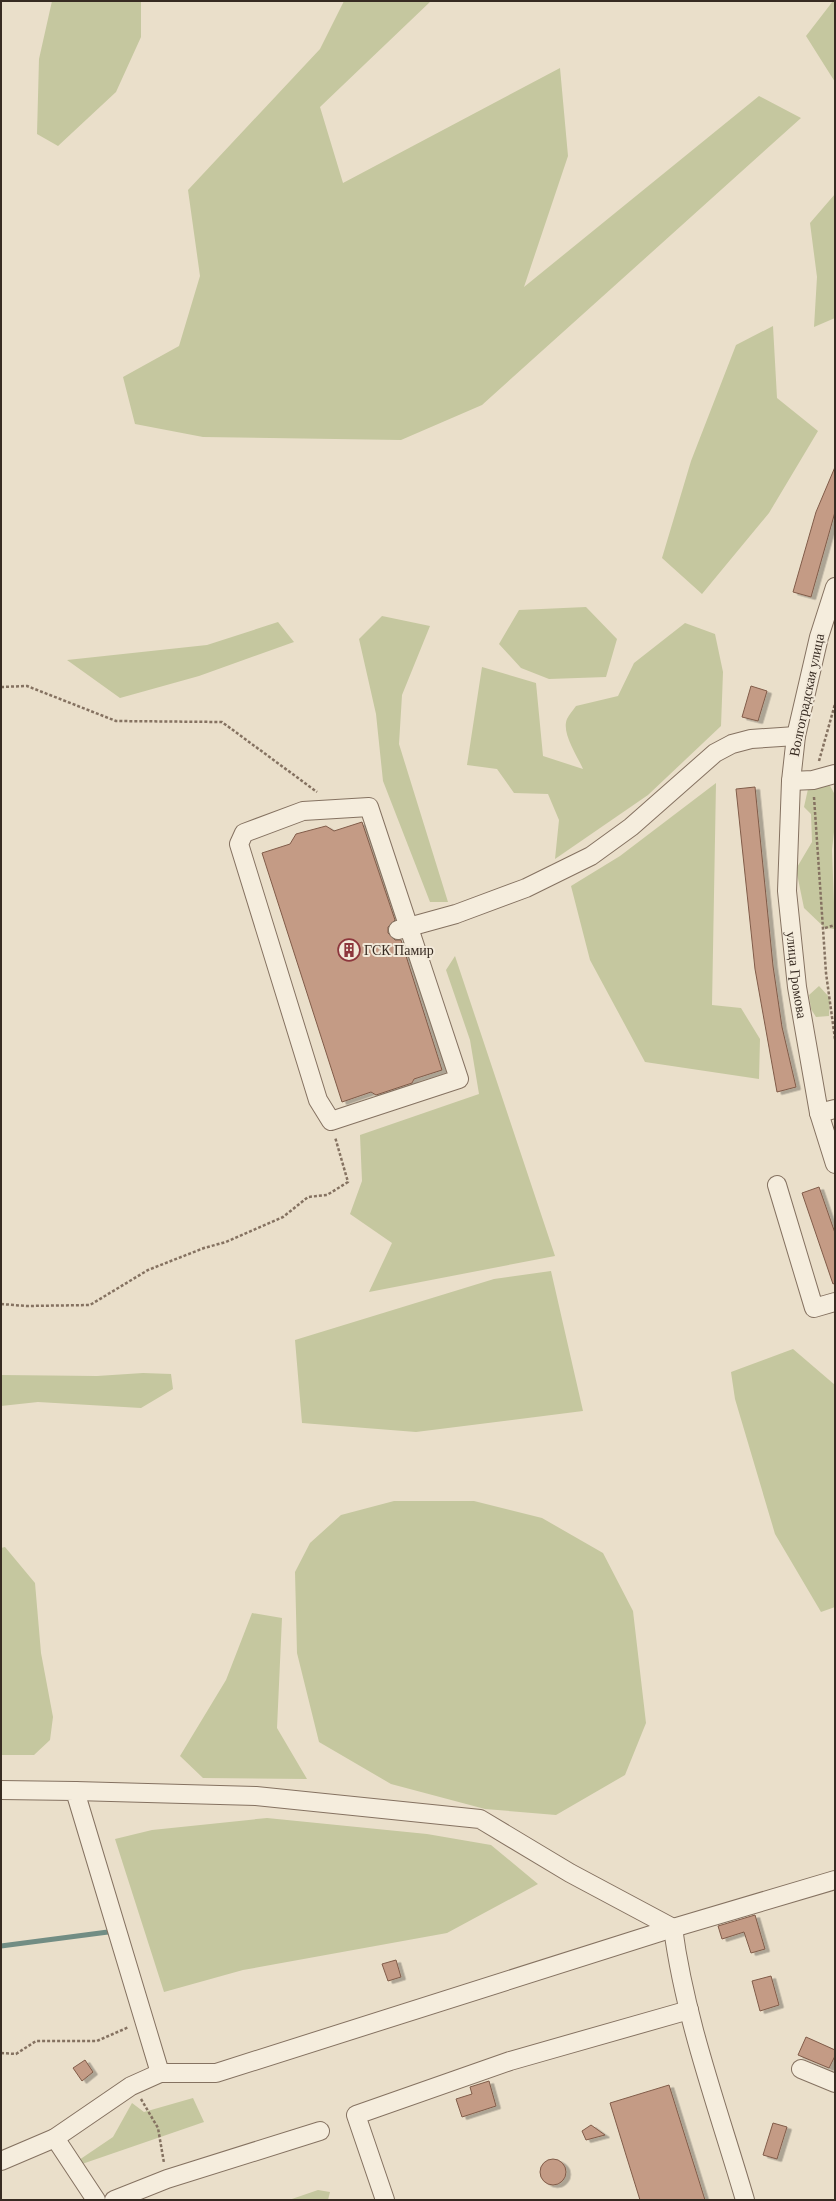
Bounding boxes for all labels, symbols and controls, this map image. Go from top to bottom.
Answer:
street label: Волгоградская улица [787,631,828,758]
street label: улица Громова [784,931,810,1020]
building icon: ГСК Памир [336,937,362,963]
place label: ГСК Памир [364,943,434,958]

